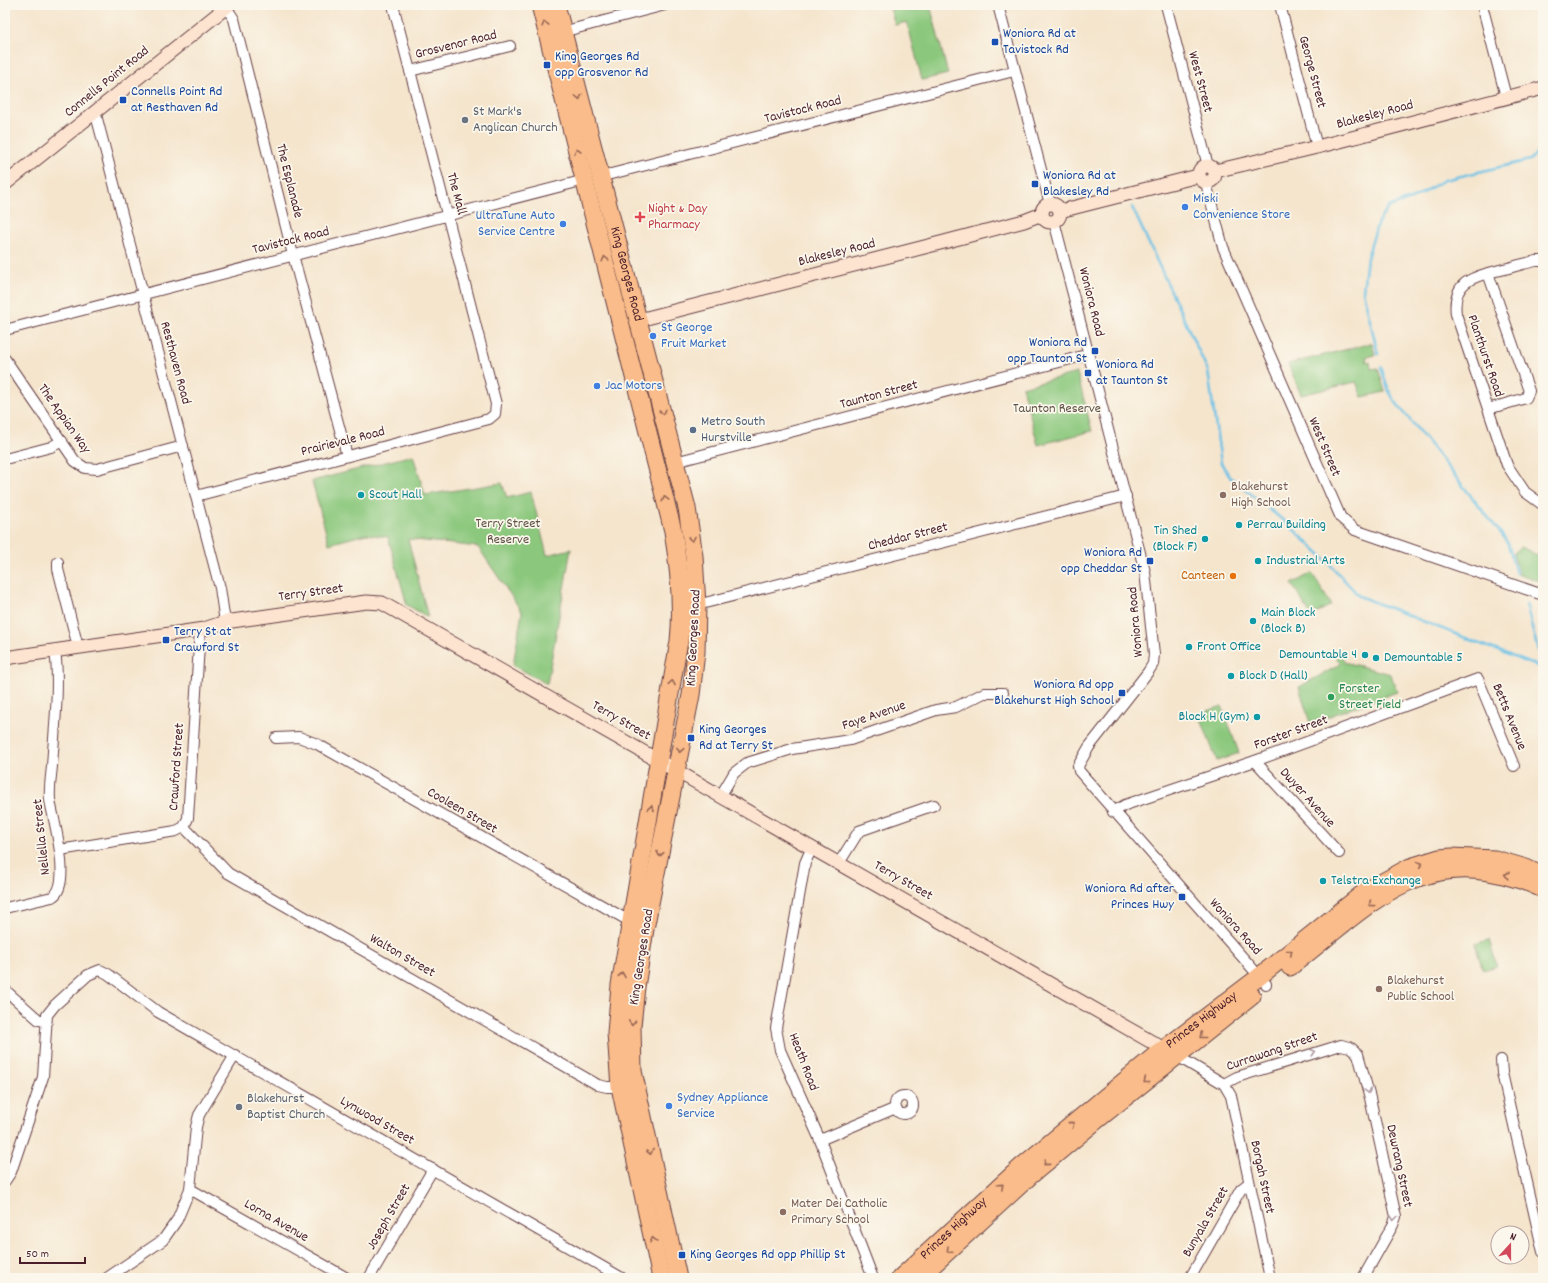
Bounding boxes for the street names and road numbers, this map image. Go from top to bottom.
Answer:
street label: Grosvenor Road [413,25,499,65]
street label: George Street [1293,34,1331,110]
street label: Connells Point Road [60,41,154,123]
street label: West Street [1182,49,1218,115]
street label: Tavistock Road [762,91,844,129]
street label: Blakesley Road [1334,95,1416,135]
street label: The Esplanade [270,142,308,220]
street label: The Mall [441,171,471,218]
street label: Tavistock Road [250,222,332,260]
street label: King Georges Road [604,224,648,324]
street label: Blakesley Road [796,234,878,272]
street label: Woniora Road [1073,265,1109,339]
street label: Planthurst Road [1462,312,1508,400]
street label: Resthaven Road [154,319,196,407]
street label: Taunton Street [838,375,920,415]
street label: The Appian Way [33,380,96,458]
street label: West Street [1303,414,1345,480]
street label: Prairievale Road [299,422,387,462]
street label: Cheddar Street [866,517,950,557]
street label: Terry Street [277,579,345,607]
street label: Woniora Road [1123,586,1149,658]
street label: King Georges Road [681,589,707,687]
street label: Betts Avenue [1487,681,1531,753]
street label: Terry Street [588,696,654,746]
street label: Faye Avenue [839,696,909,736]
street label: Forster Street [1251,710,1331,756]
street label: Crawford Street [164,722,190,812]
street label: Dwyer Avenue [1275,764,1339,832]
street label: Cooleen Street [423,783,501,839]
street label: Nellella Street [28,798,56,876]
street label: Terry Street [870,856,936,906]
street label: Woniora Road [1204,894,1266,960]
street label: King Georges Road [625,908,659,1006]
street label: Walton Street [365,929,439,983]
street label: Princes Highway [1162,986,1242,1054]
street label: Currawang Street [1224,1027,1320,1077]
street label: Heath Road [783,1030,823,1094]
street label: Lynwood Street [336,1092,418,1150]
street label: Dewrang Street [1380,1123,1418,1209]
street label: Borgah Street [1244,1139,1280,1215]
street label: Joseph Street [362,1180,416,1254]
street label: Bunyala Street [1178,1183,1234,1261]
street label: Princes Highway [916,1192,992,1265]
street label: Lorna Avenue [240,1194,312,1248]

